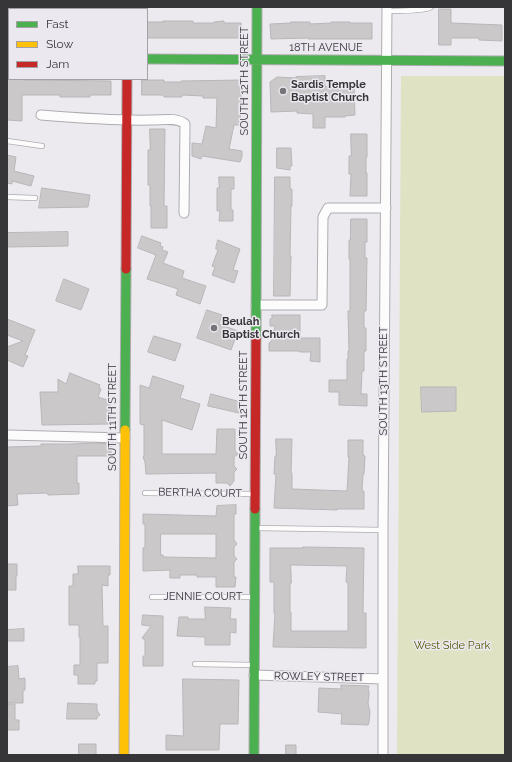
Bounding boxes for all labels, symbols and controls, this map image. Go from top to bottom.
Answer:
legend [8,8,148,80]
text: Fast [46,17,69,31]
street label: SOUTH 12TH STREET [238,27,252,135]
text: Slow [46,37,73,51]
street label: 18TH AVENUE [289,41,363,55]
text: Jam [46,57,69,71]
place label: Sardis Temple Baptist Church [291,78,369,104]
marker: Sardis Temple Baptist Church [278,86,288,96]
place label: Beulah Baptist Church [222,315,300,341]
marker: Beulah Baptist Church [209,323,219,333]
street label: SOUTH 13TH STREET [377,326,391,436]
street label: SOUTH 12TH STREET [237,351,251,459]
street label: SOUTH 11TH STREET [106,363,120,471]
street label: BERTHA COURT [158,486,242,500]
street label: JENNIE COURT [163,590,243,604]
park label: West Side Park [414,639,490,653]
street label: ROWLEY STREET [274,670,364,684]

